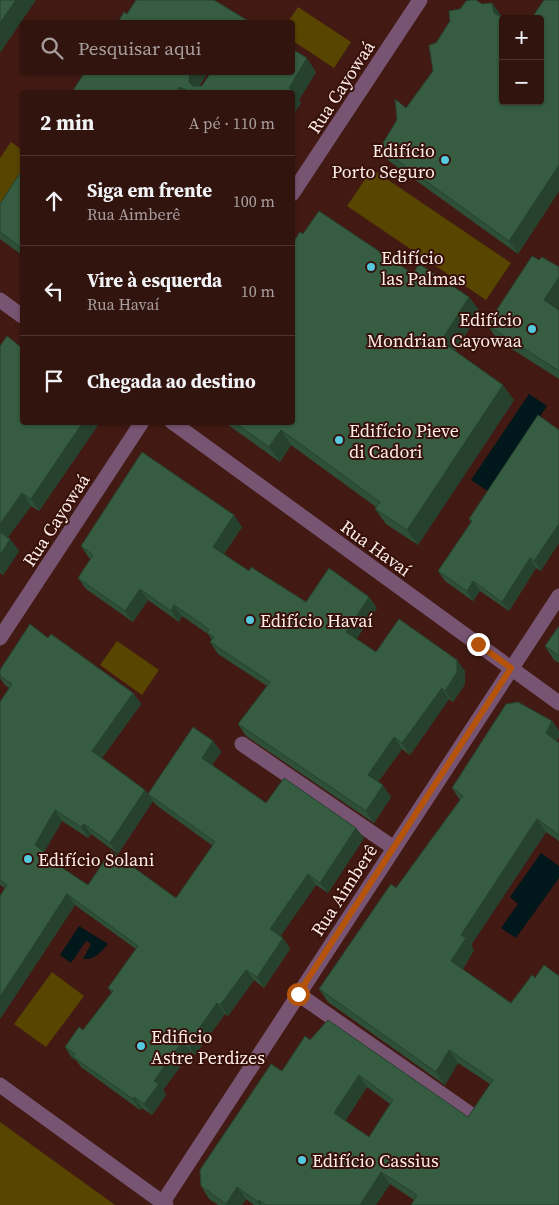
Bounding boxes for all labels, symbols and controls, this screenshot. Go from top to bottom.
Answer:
map controls [499,15,544,105]
button: + [499,15,544,60]
search box [20,20,295,75]
icon: search [38,34,66,62]
text: Pesquisar aqui [78,35,201,61]
street label: Rua Cayowaá [302,35,381,138]
button: − [499,60,544,105]
text: 2 min [40,108,95,137]
text: A pé · 110 m [189,112,275,134]
place label: Edifício Porto Seguro [331,138,435,184]
marker: Edifício Porto Seguro [439,154,451,166]
text: Siga em frente [87,177,212,203]
icon: ahead [40,187,68,215]
text: 100 m [233,190,275,212]
text: Rua Aimberê [87,203,180,225]
place label: Edifício las Palmas [381,245,466,291]
marker: Edifício las Palmas [365,261,377,273]
text: Vire à esquerda [87,267,222,293]
icon: left [40,277,68,305]
text: 10 m [241,280,275,302]
text: Rua Havaí [87,293,159,315]
place label: Edifício Mondrian Cayowaa [367,307,523,353]
marker: Edifício Mondrian Cayowaa [526,323,538,335]
icon: arrive [40,367,68,395]
text: Chegada ao destino [87,368,256,394]
place label: Edifício Pieve di Cadori [349,418,459,464]
marker: Edifício Pieve di Cadori [333,434,345,446]
street label: Rua Cayowaá [17,468,96,571]
street label: Rua Havaí [336,514,416,582]
place label: Edifício Havaí [260,608,373,633]
marker: Edifício Havaí [244,614,256,626]
route end [467,633,490,656]
street label: Rua Aimberê [305,839,383,941]
place label: Edifício Solani [38,847,154,872]
marker: Edifício Solani [22,853,34,865]
route start [287,983,310,1006]
place label: Edificio Astre Perdizes [151,1024,265,1070]
marker: Edificio Astre Perdizes [135,1040,147,1052]
place label: Edifício Cassius [312,1148,439,1173]
marker: Edifício Cassius [296,1154,308,1166]

